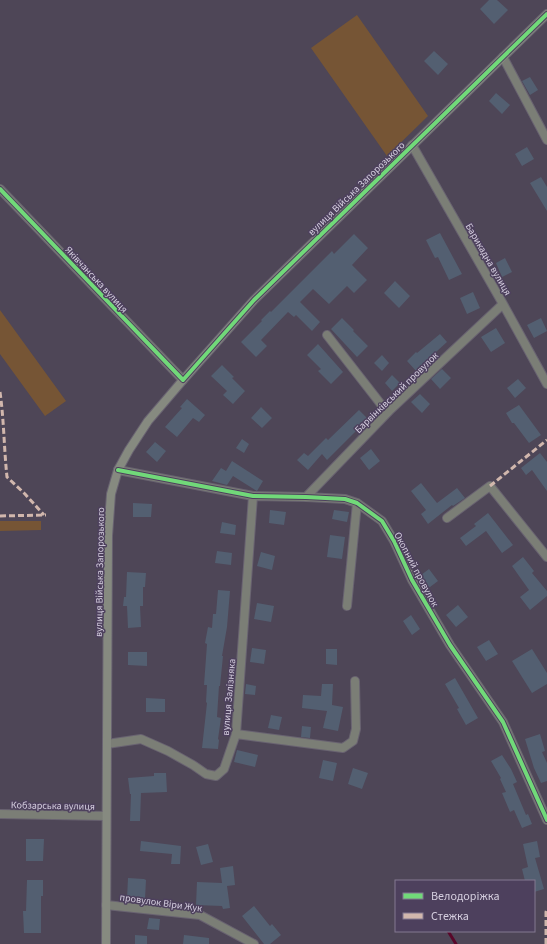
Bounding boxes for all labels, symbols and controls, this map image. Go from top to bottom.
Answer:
street label: вулиця Війська Запорозького [305,139,408,239]
street label: Барикадна вулиця [462,221,515,298]
street label: Яківчанська вулиця [62,243,131,316]
street label: Барвінківський провулок [352,349,442,437]
street label: вулиця Війська Запорозького [92,507,108,637]
street label: Окопний провулок [390,529,442,609]
street label: вулиця Залізняка [219,658,239,736]
street label: Кобзарська вулиця [11,798,95,814]
legend [395,880,535,932]
text: Велодоріжка [431,888,500,905]
street label: провулок Віри Жук [119,890,203,916]
text: Стежка [431,908,469,925]

